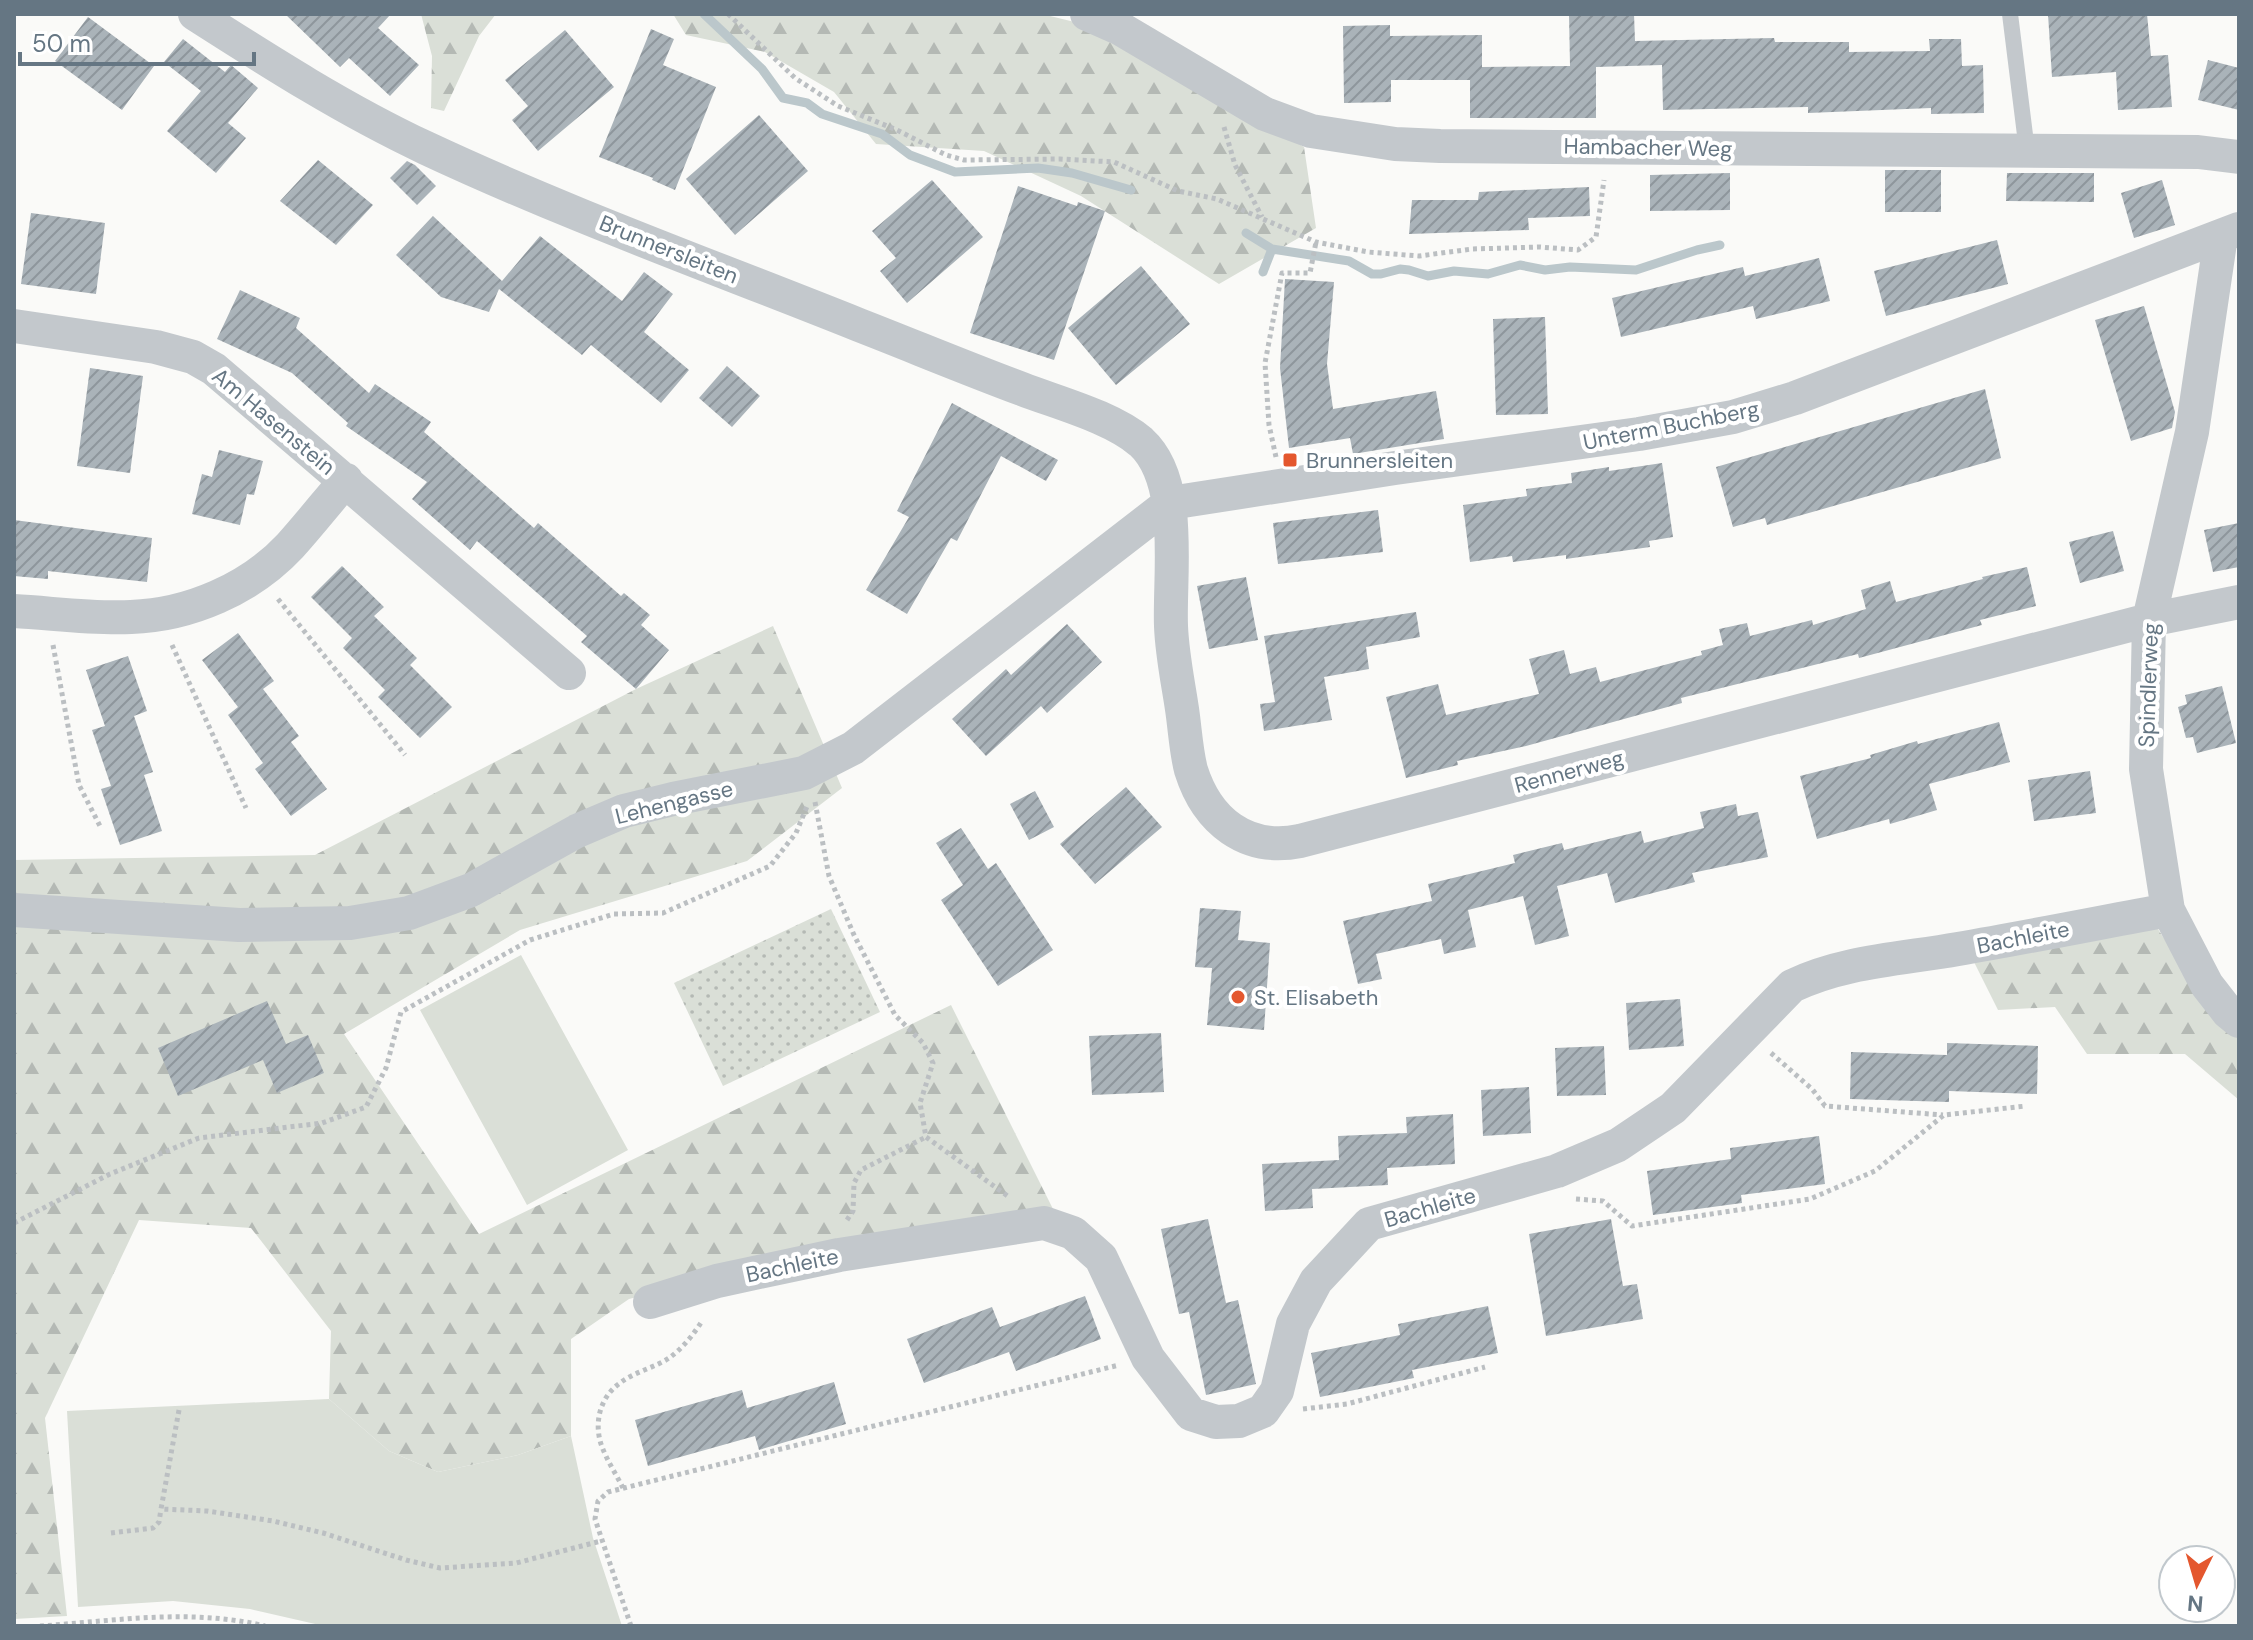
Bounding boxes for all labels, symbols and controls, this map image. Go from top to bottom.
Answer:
scale bar [20,16,254,66]
text: 50 m [32,28,91,59]
street label: Hambacher Weg [1563,132,1733,163]
street label: Brunnersleiten [595,208,742,290]
street label: Am Hasenstein [206,361,341,481]
street label: Unterm Buchberg [1580,394,1762,457]
place label: Brunnersleiten [1306,446,1453,475]
marker: Brunnersleiten [1281,451,1299,469]
street label: Spindlerweg [2132,622,2165,748]
street label: Rennerweg [1511,743,1627,800]
street label: Lehengasse [612,774,736,831]
street label: Bachleite [1974,914,2072,961]
place label: St. Elisabeth [1254,983,1378,1012]
marker: St. Elisabeth [1229,988,1247,1006]
street label: Bachleite [1381,1181,1479,1234]
street label: Bachleite [743,1242,841,1289]
north arrow [2157,1544,2237,1624]
text: N [2186,1588,2205,1619]

